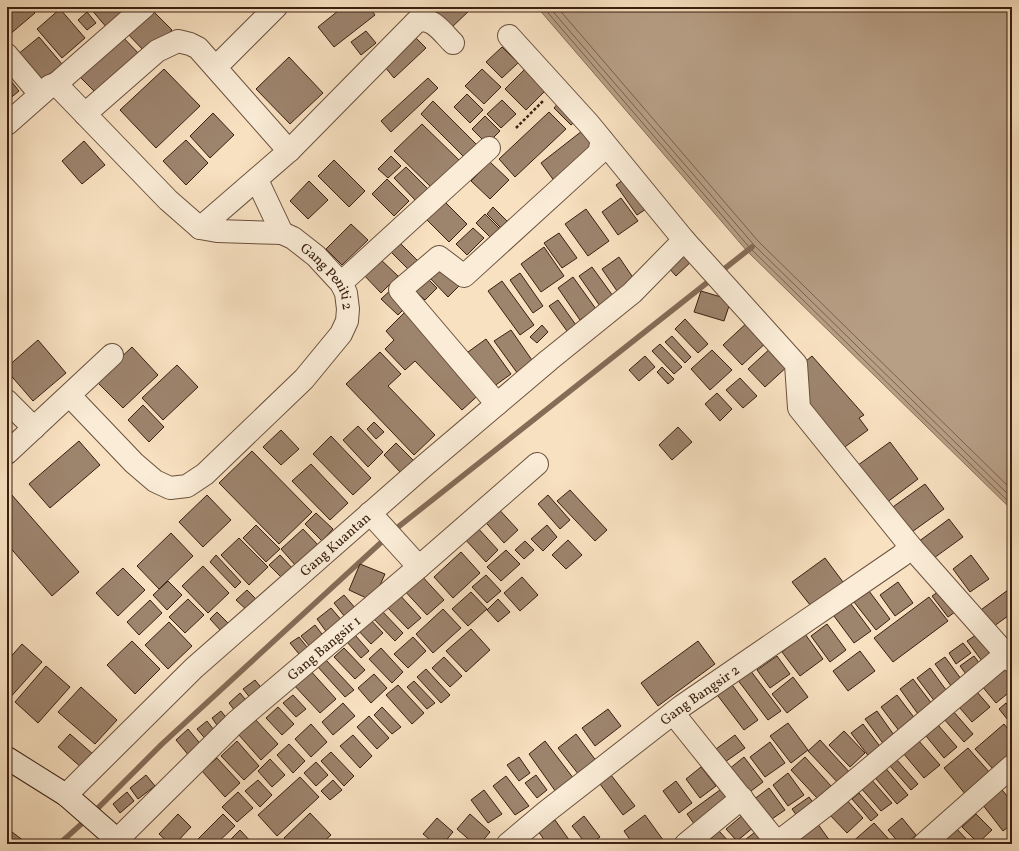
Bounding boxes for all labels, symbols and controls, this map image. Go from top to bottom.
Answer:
street label: Gang Peniti 2 [296,239,356,311]
street label: Gang Kuantan [296,509,376,582]
street label: Gang Bangsir 1 [284,612,366,686]
street label: Gang Bangsir 2 [657,661,744,730]

